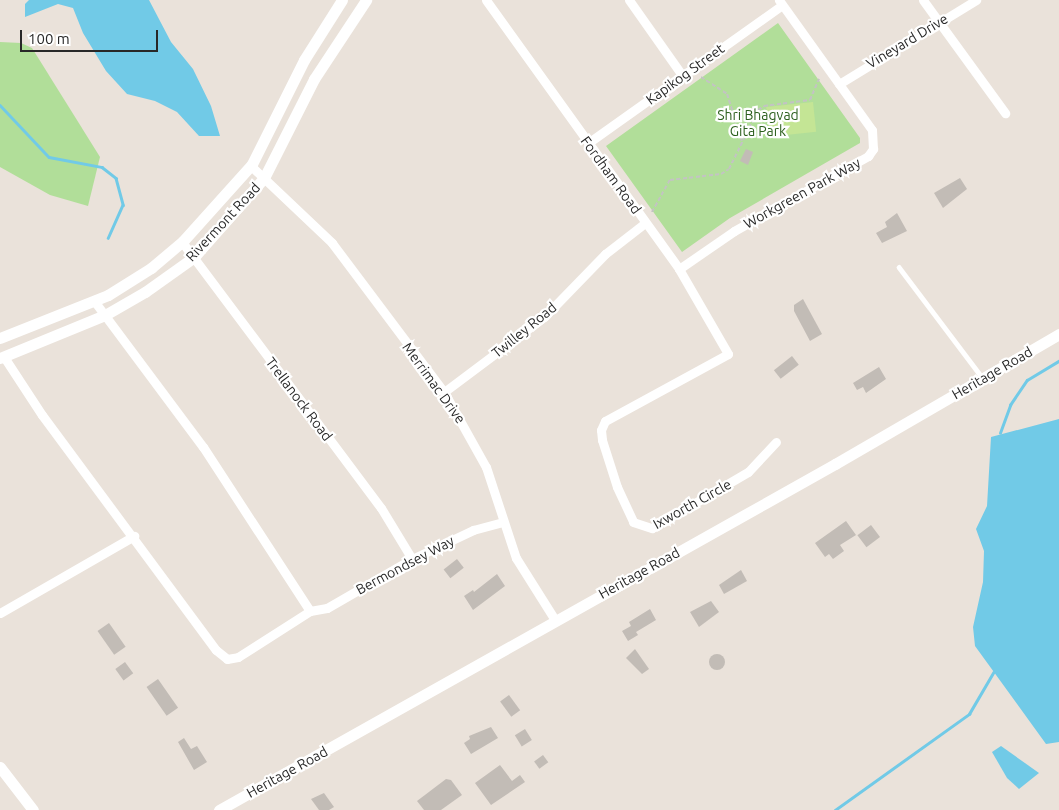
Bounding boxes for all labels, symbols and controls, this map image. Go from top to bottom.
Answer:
street label: Vineyard Drive [863,10,951,72]
scale bar [22,20,160,52]
text: 100 m [28,30,70,47]
street label: Kapikog Street [643,40,727,108]
park label: Shri Bhagvad Gita Park [717,107,799,140]
street label: Fordham Road [577,133,645,217]
street label: Workgreen Park Way [741,154,863,232]
street label: Rivermont Road [182,179,264,265]
street label: Twilley Road [488,299,560,361]
street label: Merrimac Drive [399,339,469,427]
street label: Heritage Road [949,343,1035,403]
street label: Trellanock Road [262,354,336,444]
street label: Ixworth Circle [650,476,734,532]
street label: Bermondsey Way [353,532,457,598]
street label: Heritage Road [596,544,682,602]
street label: Heritage Road [244,743,330,801]

